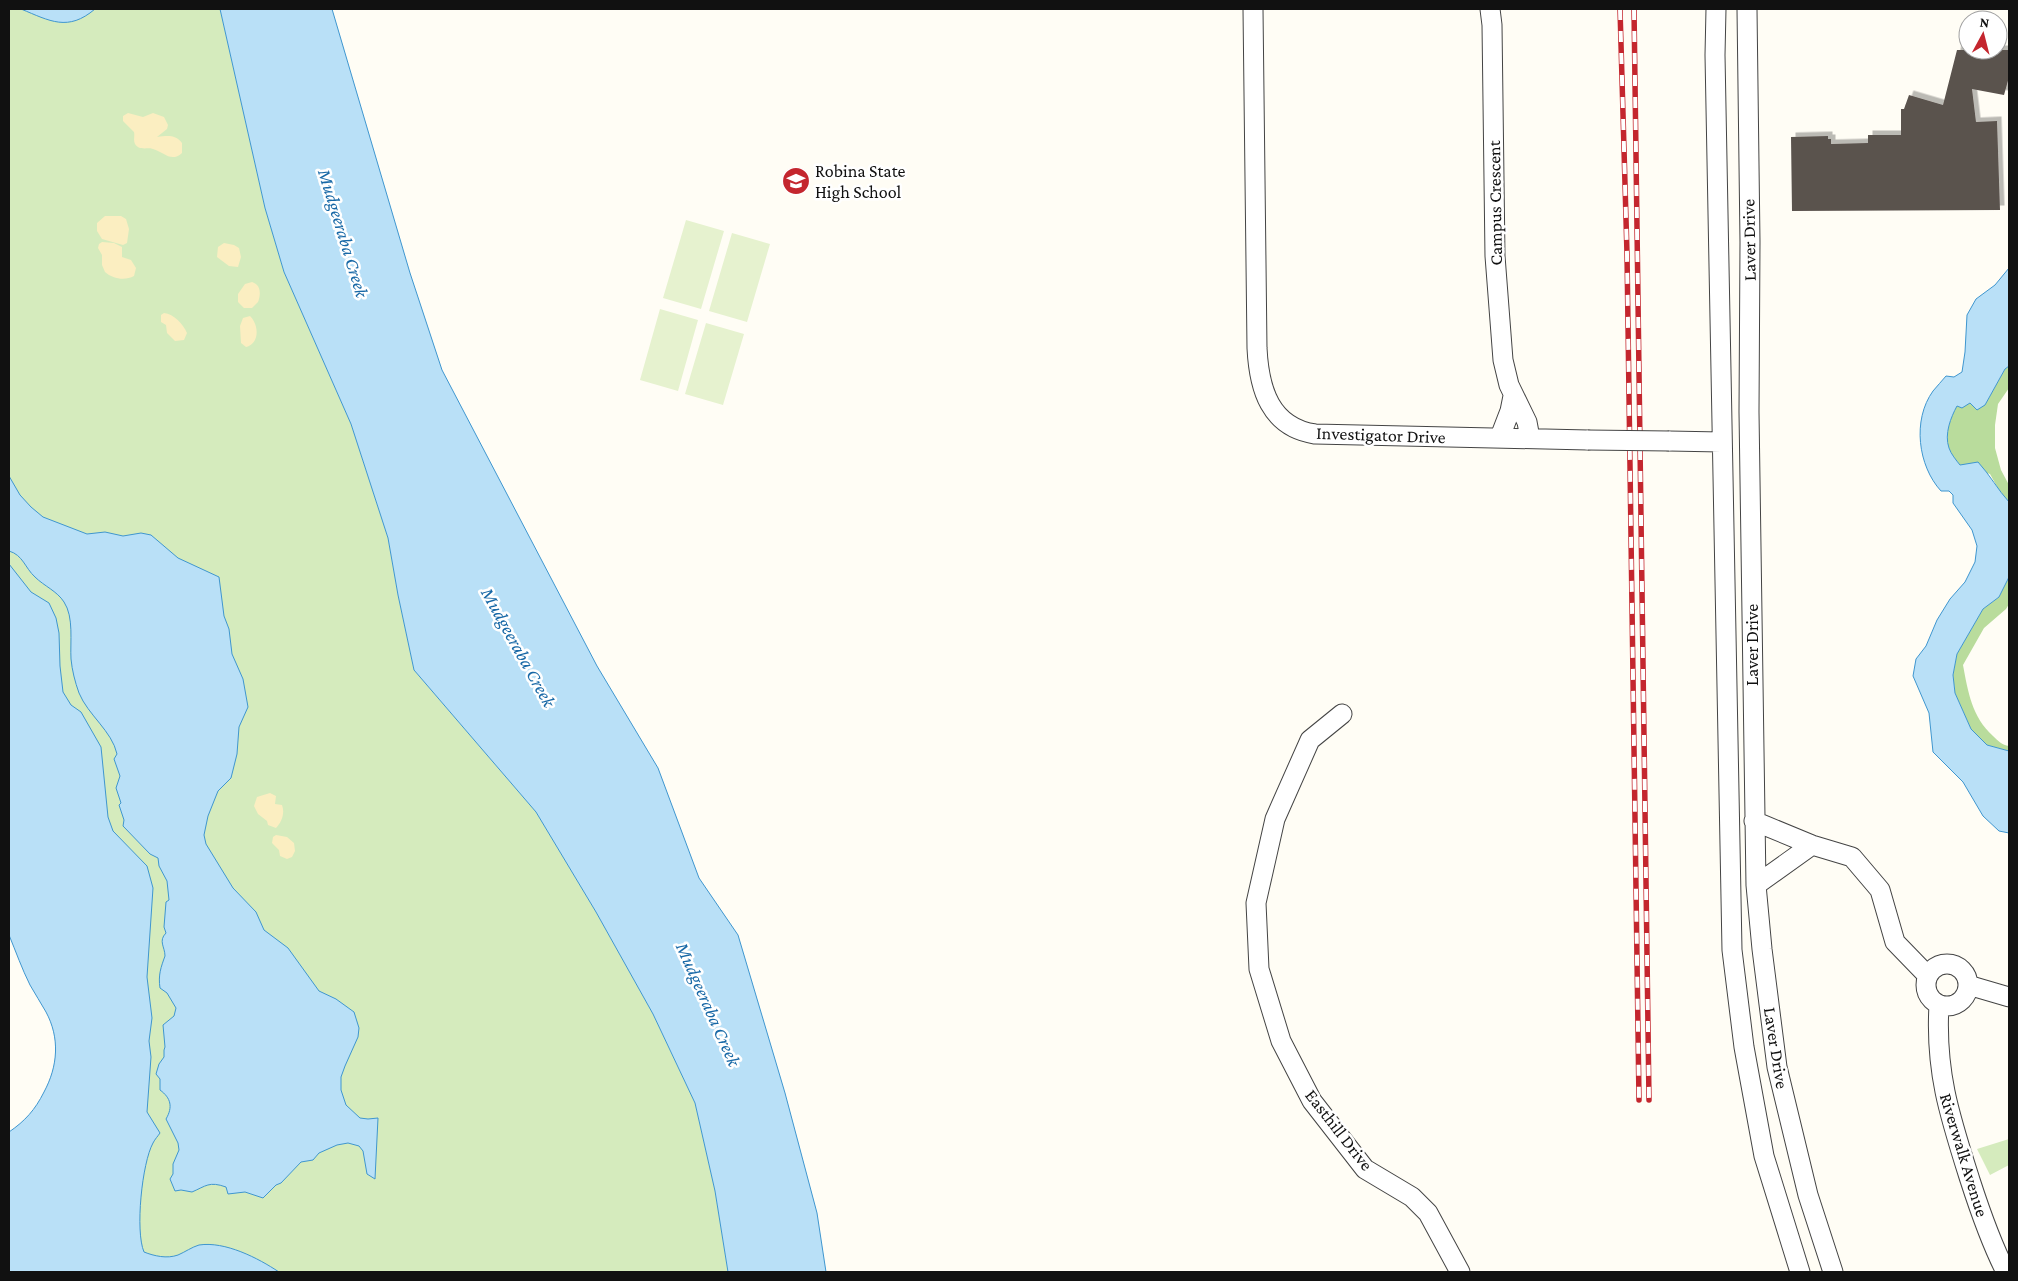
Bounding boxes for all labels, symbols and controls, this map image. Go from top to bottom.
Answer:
north arrow [1958,10,2008,60]
text: N [1979,14,1991,31]
street label: Campus Crescent [1484,139,1506,266]
place label: Robina State High School [815,161,905,202]
water label: Mudgeeraba Creek [314,165,373,301]
school or university icon: Robina State High School [781,166,811,196]
street label: Laver Drive [1738,199,1760,281]
street label: Investigator Drive [1316,423,1446,447]
water label: Mudgeeraba Creek [477,583,560,711]
street label: Laver Drive [1742,604,1762,686]
water label: Mudgeeraba Creek [671,938,746,1070]
street label: Laver Drive [1760,1006,1792,1090]
street label: Easthill Drive [1301,1085,1377,1175]
street label: Riverwalk Avenue [1936,1091,1992,1219]

